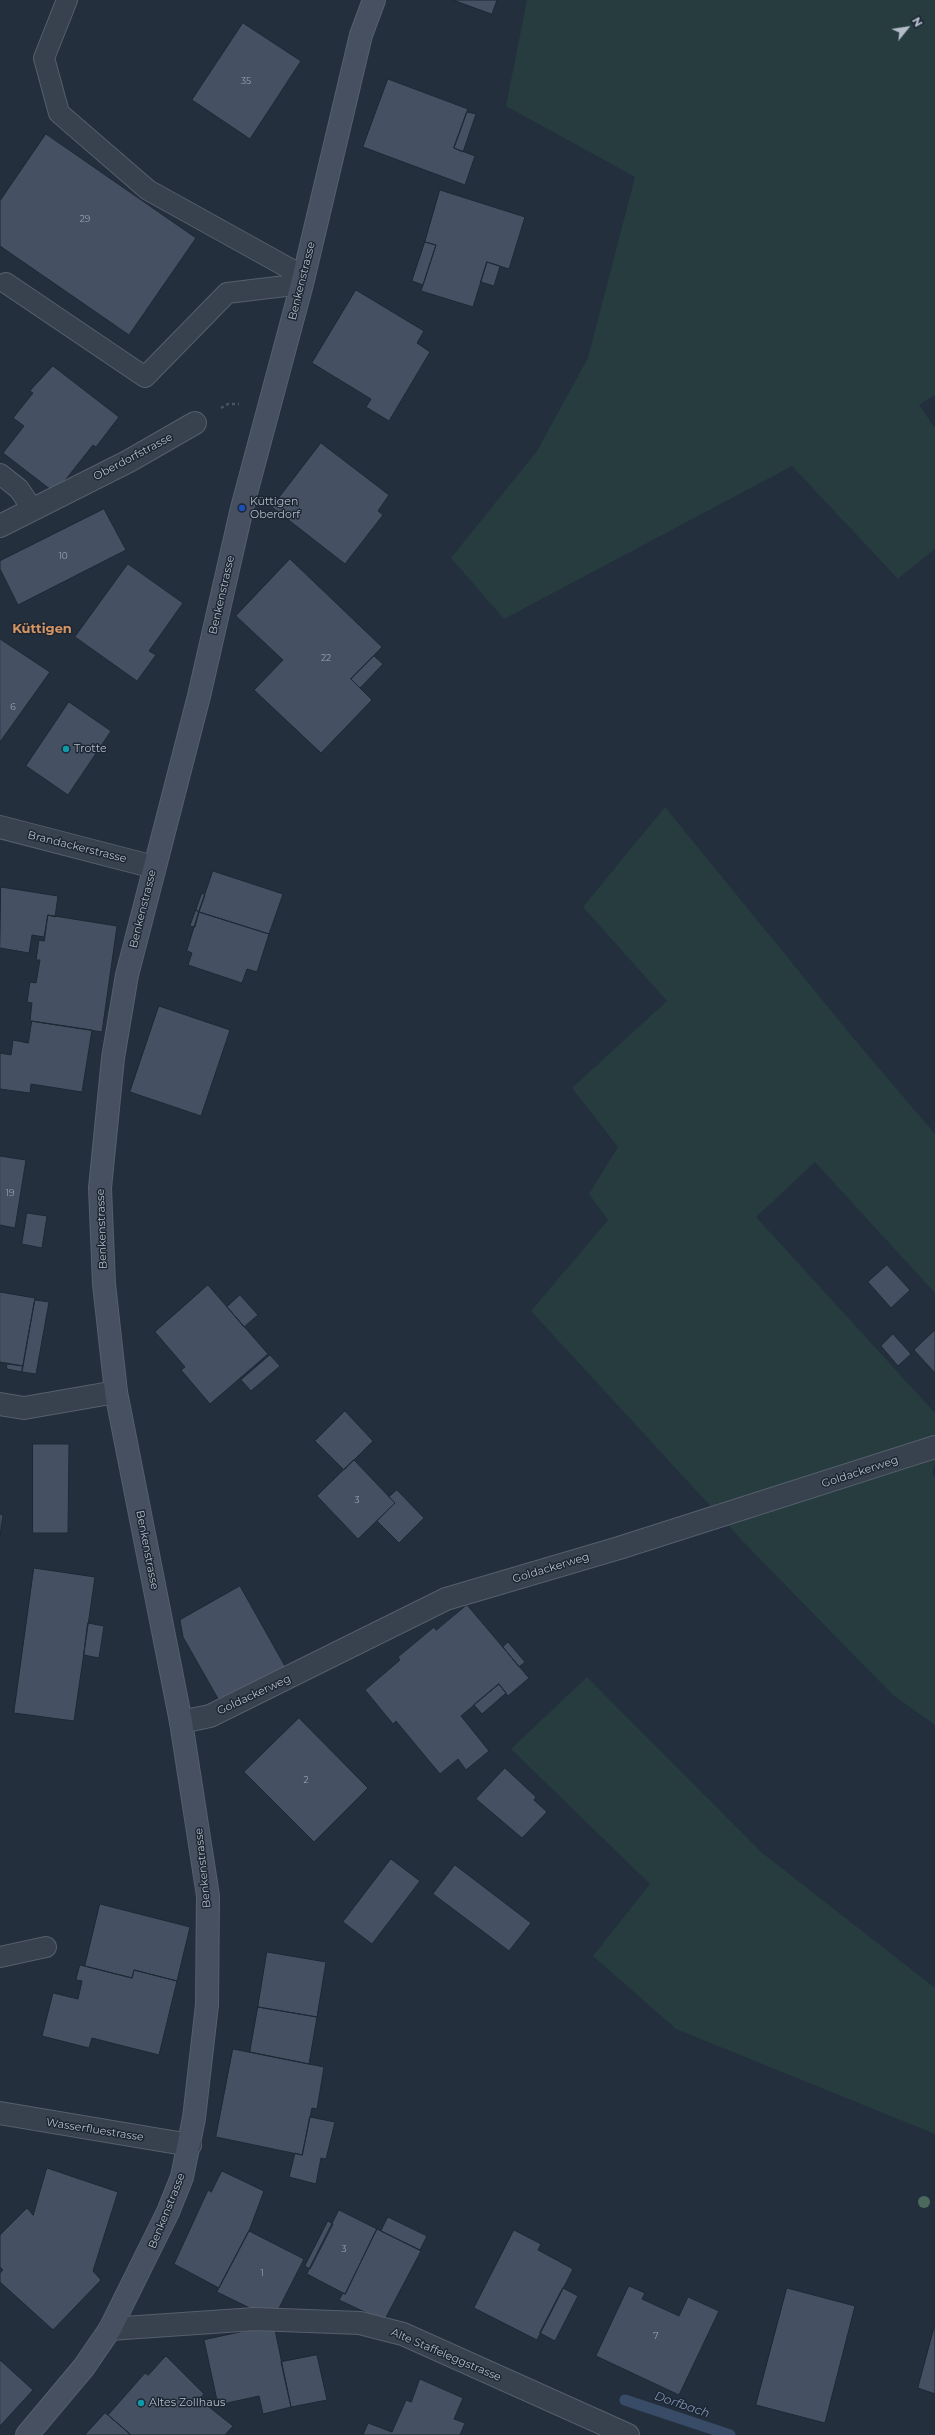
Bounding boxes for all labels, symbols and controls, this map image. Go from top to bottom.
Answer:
north arrow [887,8,927,48]
text: N [909,15,926,29]
house number: 35 [241,76,251,86]
house number: 29 [80,214,90,224]
street label: Benkenstrasse [286,240,318,322]
street label: Oberdorfstrasse [91,431,175,483]
place label: Küttigen Oberdorf [250,495,300,521]
marker: Küttigen Oberdorf [237,503,247,513]
house number: 10 [58,551,68,561]
street label: Benkenstrasse [207,554,237,636]
district label: Küttigen [12,621,72,637]
house number: 22 [321,653,331,663]
house number: 6 [10,702,16,712]
place label: Trotte [74,742,107,756]
marker: Trotte [61,744,71,754]
street label: Brandackerstrasse [26,828,128,866]
street label: Benkenstrasse [127,868,159,950]
house number: 19 [6,1188,14,1198]
street label: Benkenstrasse [94,1189,110,1269]
street label: Goldackerweg [820,1453,900,1491]
house number: 3 [354,1495,360,1505]
street label: Benkenstrasse [133,1509,161,1591]
street label: Goldackerweg [511,1550,591,1586]
street label: Goldackerweg [215,1672,293,1718]
house number: 2 [303,1775,309,1785]
street label: Benkenstrasse [192,1827,214,1909]
street label: Wasserfluestrasse [45,2116,145,2144]
street label: Benkenstrasse [146,2171,188,2251]
house number: 3 [341,2244,347,2254]
house number: 1 [260,2268,264,2278]
street label: Alte Staffeleggstrasse [389,2326,503,2384]
house number: 7 [653,2331,659,2341]
water label: Dorfbach [653,2389,711,2421]
place label: Altes Zollhaus [149,2396,225,2410]
marker: Altes Zollhaus [136,2398,146,2408]

